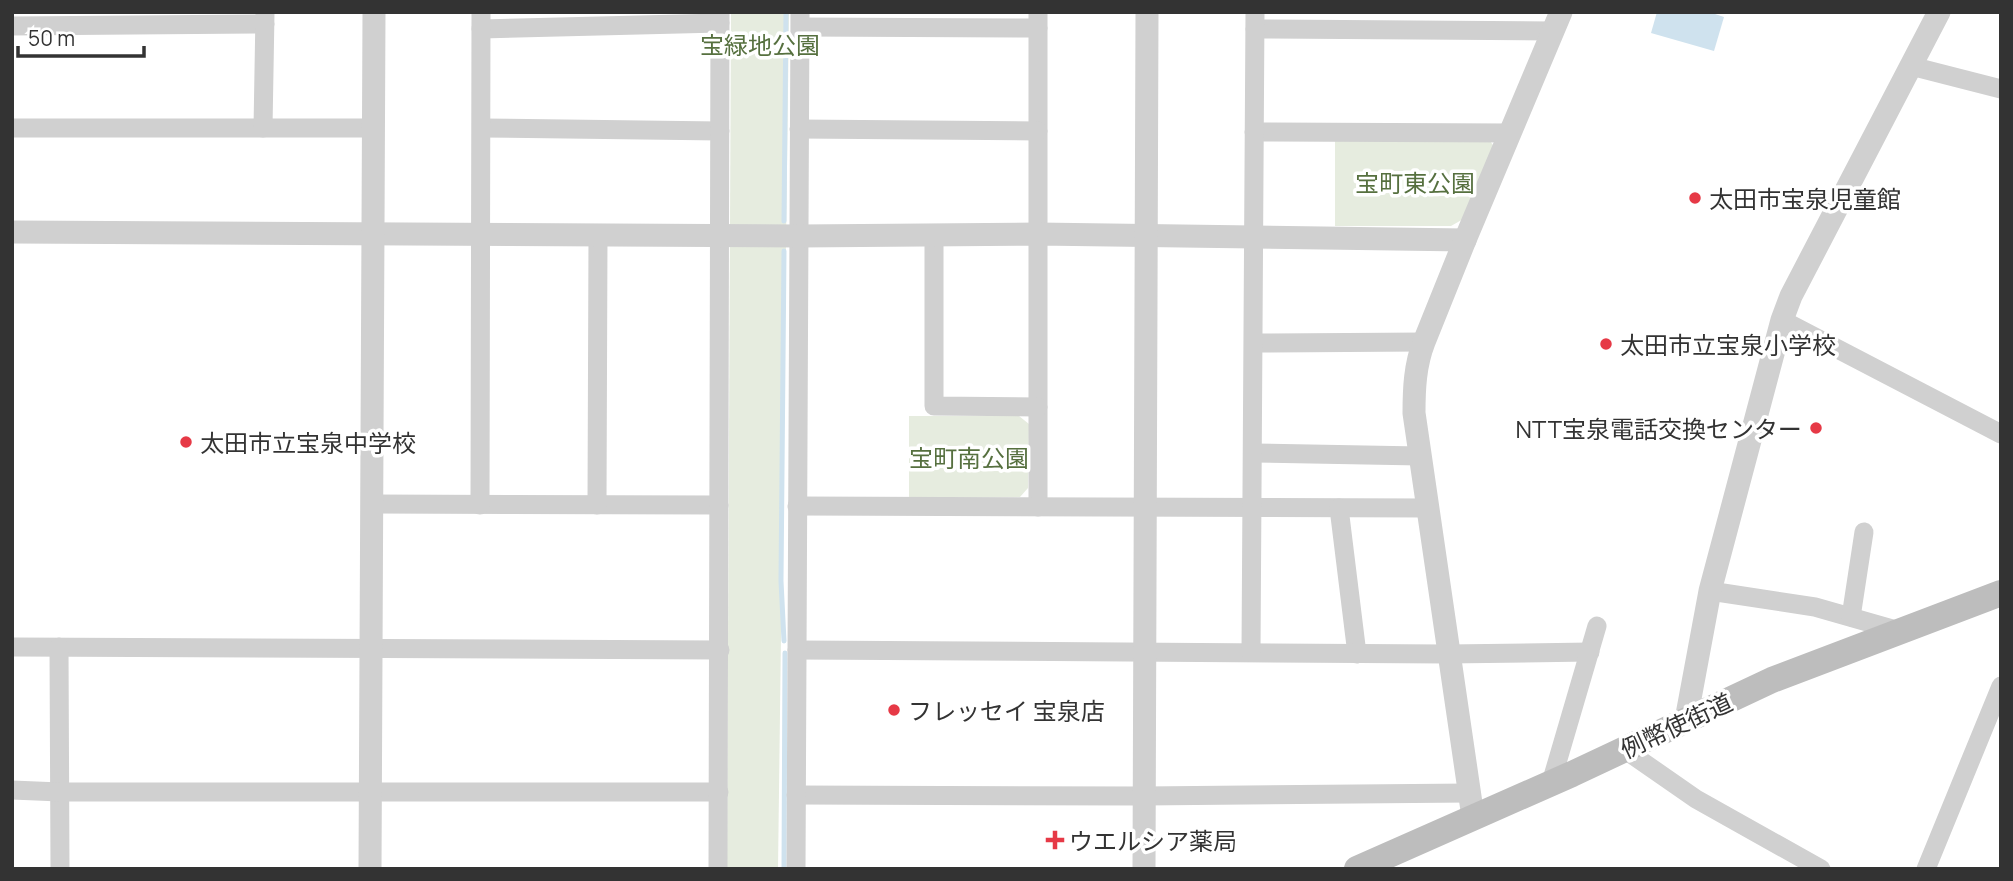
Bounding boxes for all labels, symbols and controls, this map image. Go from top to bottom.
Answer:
scale bar [18,14,144,58]
text: 50 m [28,24,75,52]
park label: 宝緑地公園 [700,28,820,61]
park label: 宝町東公園 [1355,166,1475,199]
place label: 太田市宝泉児童館 [1709,182,1901,215]
marker: 太田市宝泉児童館 [1687,190,1703,206]
place label: 太田市立宝泉小学校 [1620,328,1836,361]
marker: 太田市立宝泉小学校 [1598,336,1614,352]
place label: NTT宝泉電話交換センター [1516,412,1802,445]
marker: NTT宝泉電話交換センター [1808,420,1824,436]
place label: 太田市立宝泉中学校 [200,426,416,459]
marker: 太田市立宝泉中学校 [178,434,194,450]
park label: 宝町南公園 [909,441,1029,474]
street label: 例幣使街道 [1615,685,1737,765]
place label: フレッセイ 宝泉店 [908,694,1105,727]
marker: フレッセイ 宝泉店 [886,702,902,718]
place label: ウエルシア薬局 [1069,824,1237,857]
marker: ウエルシア薬局 [1047,832,1063,848]

